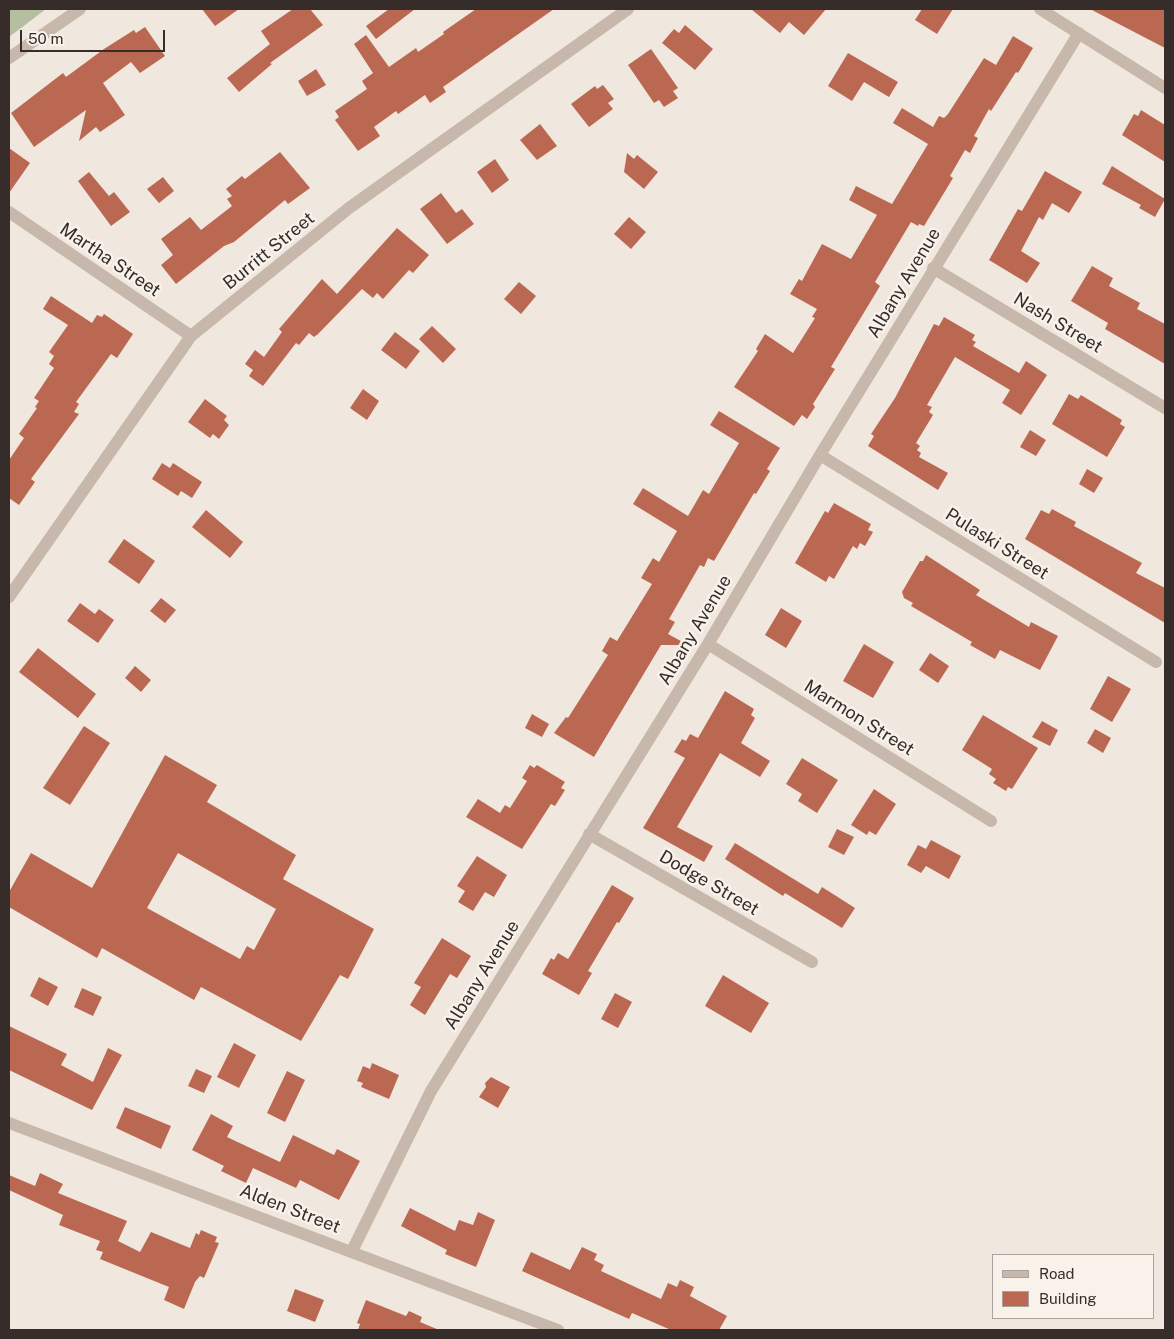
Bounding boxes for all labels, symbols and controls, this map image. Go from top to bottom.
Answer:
scale bar [22,20,168,52]
text: 50 m [28,30,63,47]
street label: Burritt Street [219,208,319,294]
street label: Martha Street [56,218,164,302]
street label: Albany Avenue [863,224,945,342]
street label: Nash Street [1010,288,1106,358]
street label: Pulaski Street [941,504,1053,584]
street label: Albany Avenue [654,571,736,689]
street label: Marmon Street [800,675,918,761]
street label: Dodge Street [655,846,763,920]
street label: Albany Avenue [440,916,524,1034]
street label: Alden Street [237,1180,343,1238]
legend [992,1254,1154,1319]
text: Road [1039,1265,1075,1282]
text: Building [1039,1290,1097,1307]

